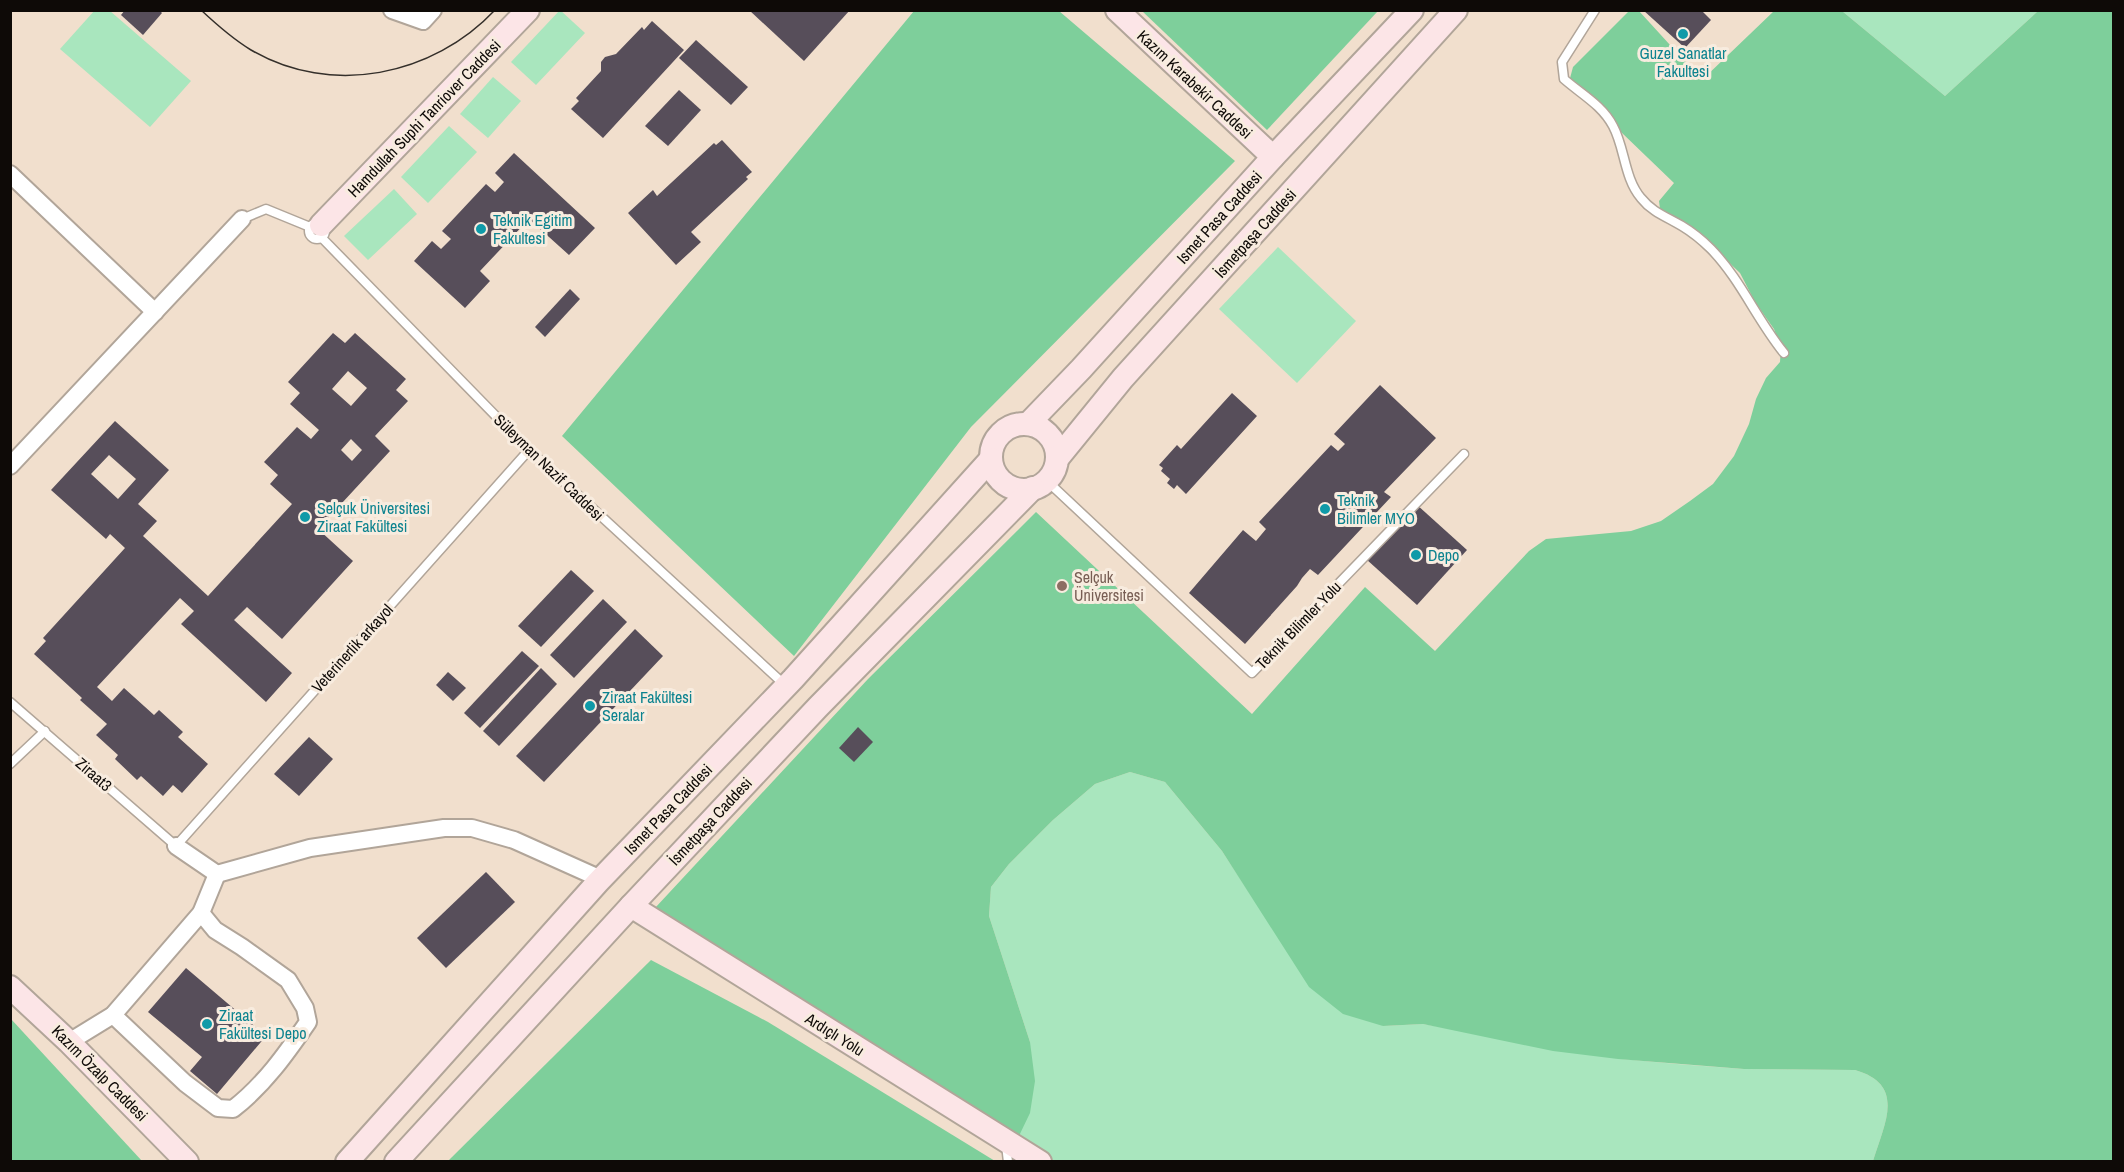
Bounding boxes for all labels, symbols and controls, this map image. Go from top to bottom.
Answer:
street label: Kazım Karabekir Caddesi [1133,25,1257,143]
marker: Guzel Sanatlar Fakultesi [1676,27,1690,41]
street label: Hamdullah Suphi Tanriover Caddesi [343,34,505,202]
place label: Guzel Sanatlar Fakultesi [1640,42,1727,82]
street label: Ismet Pasa Caddesi [1171,166,1267,268]
street label: İsmetpaşa Caddesi [1209,184,1301,282]
place label: Teknik Egitim Fakultesi [493,209,573,249]
marker: Teknik Egitim Fakultesi [474,222,488,236]
street label: Süleyman Nazif Caddesi [489,409,609,525]
place label: Teknik Bilimler MYO [1337,489,1415,529]
place label: Selçuk Üniversitesi Ziraat Fakültesi [317,497,430,537]
marker: Teknik Bilimler MYO [1318,502,1332,516]
marker: Selçuk Üniversitesi Ziraat Fakültesi [298,510,312,524]
place label: Depo [1428,544,1459,566]
marker: Depo [1409,548,1423,562]
place label: Selçuk Üniversitesi [1074,566,1144,606]
street label: Teknik Bilimler Yolu [1250,576,1346,674]
marker: Selçuk Üniversitesi [1055,579,1069,593]
street label: Veterinerlik arkayol [306,599,398,697]
place label: Ziraat Fakültesi Seralar [602,686,693,726]
marker: Ziraat Fakültesi Seralar [583,699,597,713]
street label: Ziraat3 [71,752,117,796]
street label: Ismet Pasa Caddesi [619,759,717,859]
street label: İsmetpaşa Caddesi [663,772,757,870]
place label: Ziraat Fakültesi Depo [219,1004,307,1044]
street label: Ardıçlı Yolu [800,1007,869,1061]
marker: Ziraat Fakültesi Depo [200,1017,214,1031]
street label: Kazım Özalp Caddesi [47,1020,153,1126]

